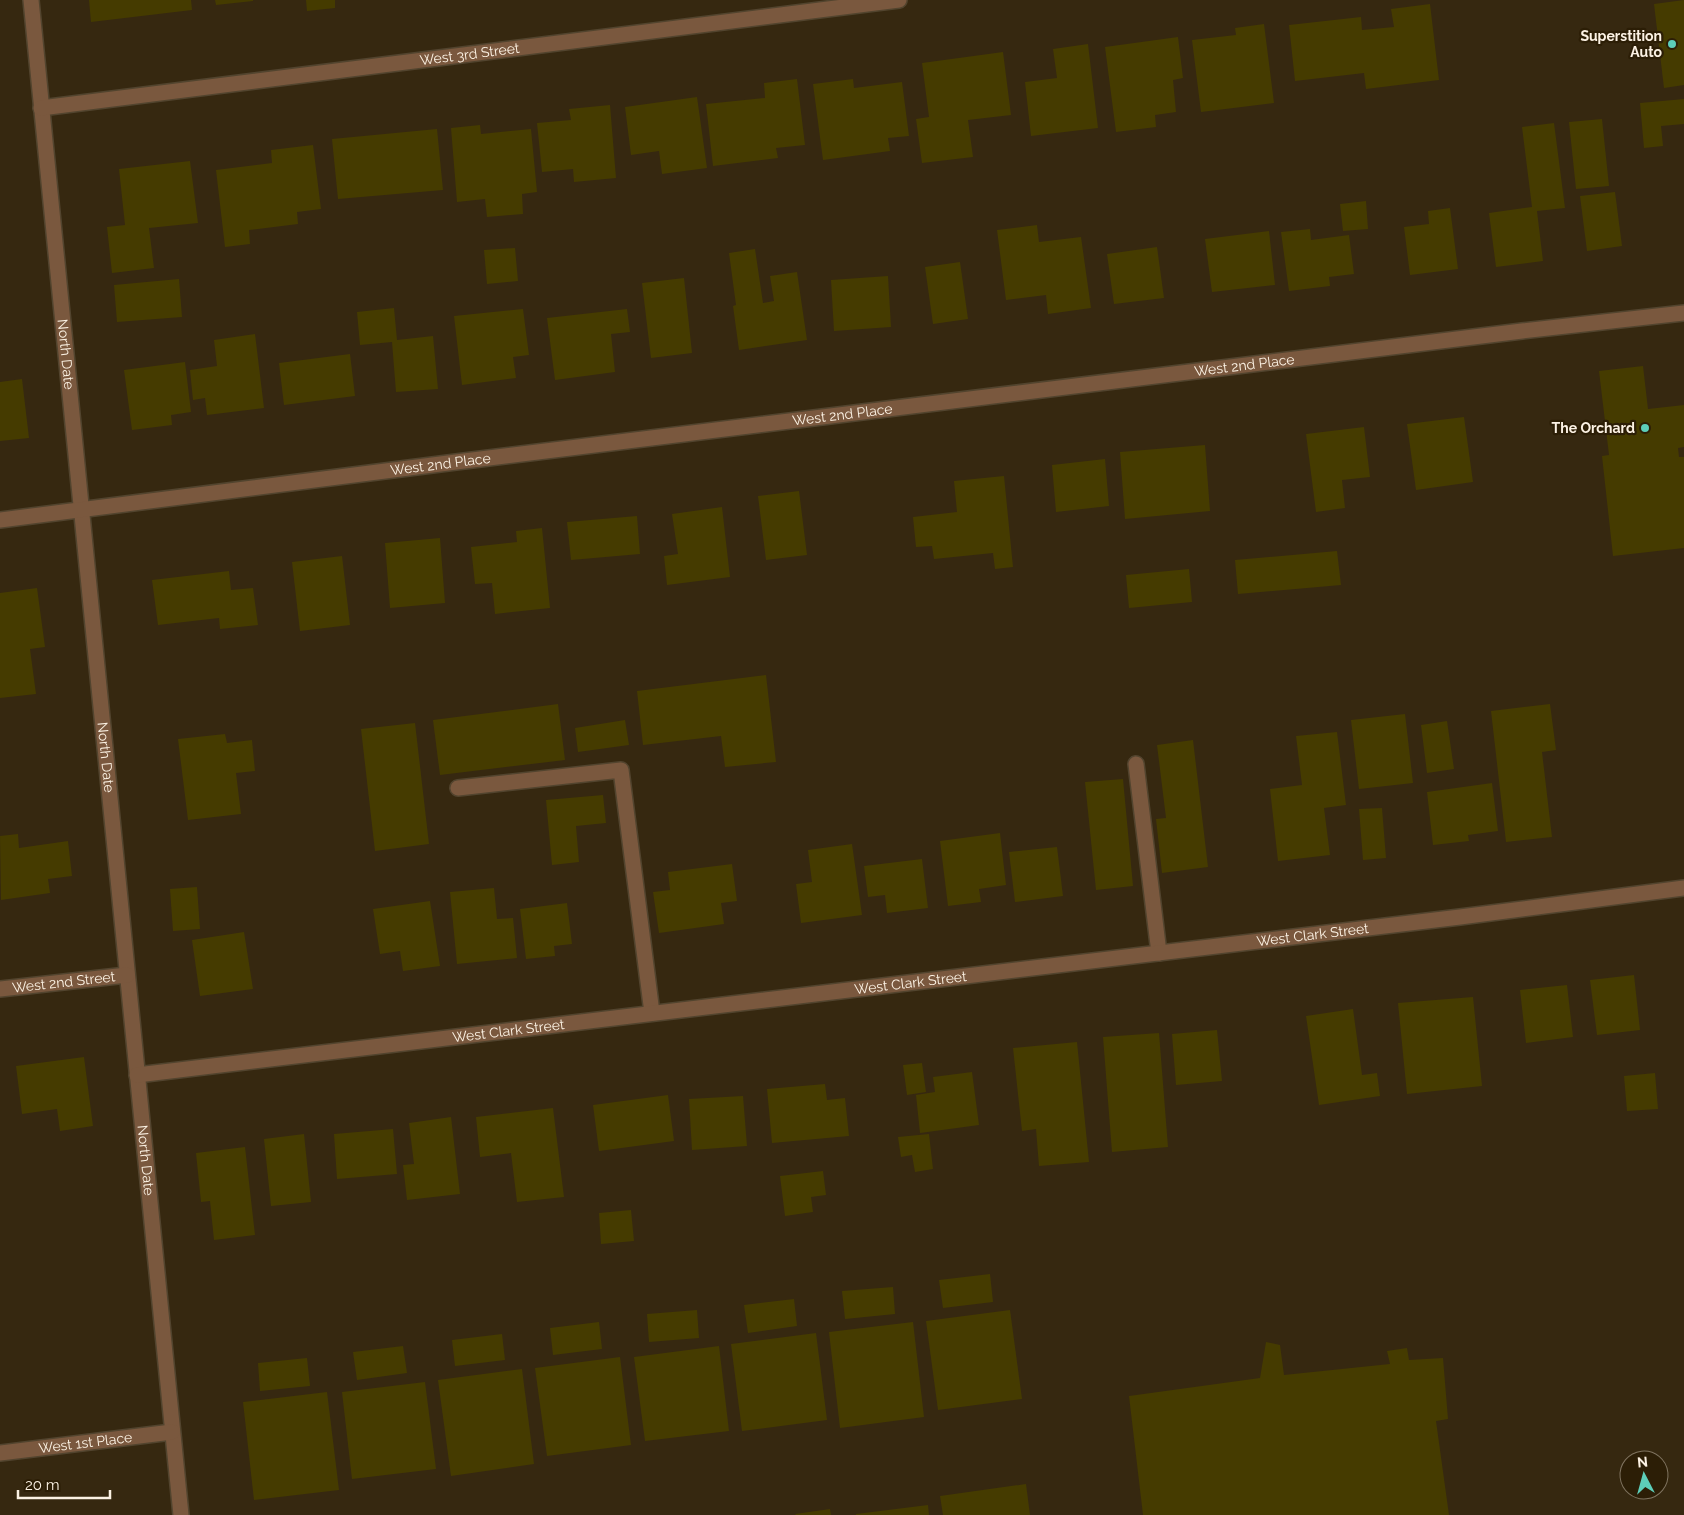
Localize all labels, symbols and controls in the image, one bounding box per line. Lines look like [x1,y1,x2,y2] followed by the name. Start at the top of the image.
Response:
[1580,28,1663,60] place label: Superstition Auto
[1666,38,1678,50] marker: Superstition Auto
[419,40,521,68] street label: West 3rd Street
[55,318,78,390] street label: North Date
[1193,351,1295,379] street label: West 2nd Place
[791,400,893,429] street label: West 2nd Place
[1552,420,1635,436] place label: The Orchard
[1639,422,1651,434] marker: The Orchard
[389,450,491,478] street label: West 2nd Place
[95,721,117,793] street label: North Date
[1256,920,1370,949] street label: West Clark Street
[11,968,116,996] street label: West 2nd Street
[854,968,968,997] street label: West Clark Street
[451,1016,566,1045] street label: West Clark Street
[134,1124,157,1196] street label: North Date
[38,1429,133,1456] street label: West 1st Place
[1619,1450,1669,1500] north arrow
[1636,1454,1649,1471] text: N
[18,1468,110,1500] scale bar
[25,1476,60,1494] text: 20 m

